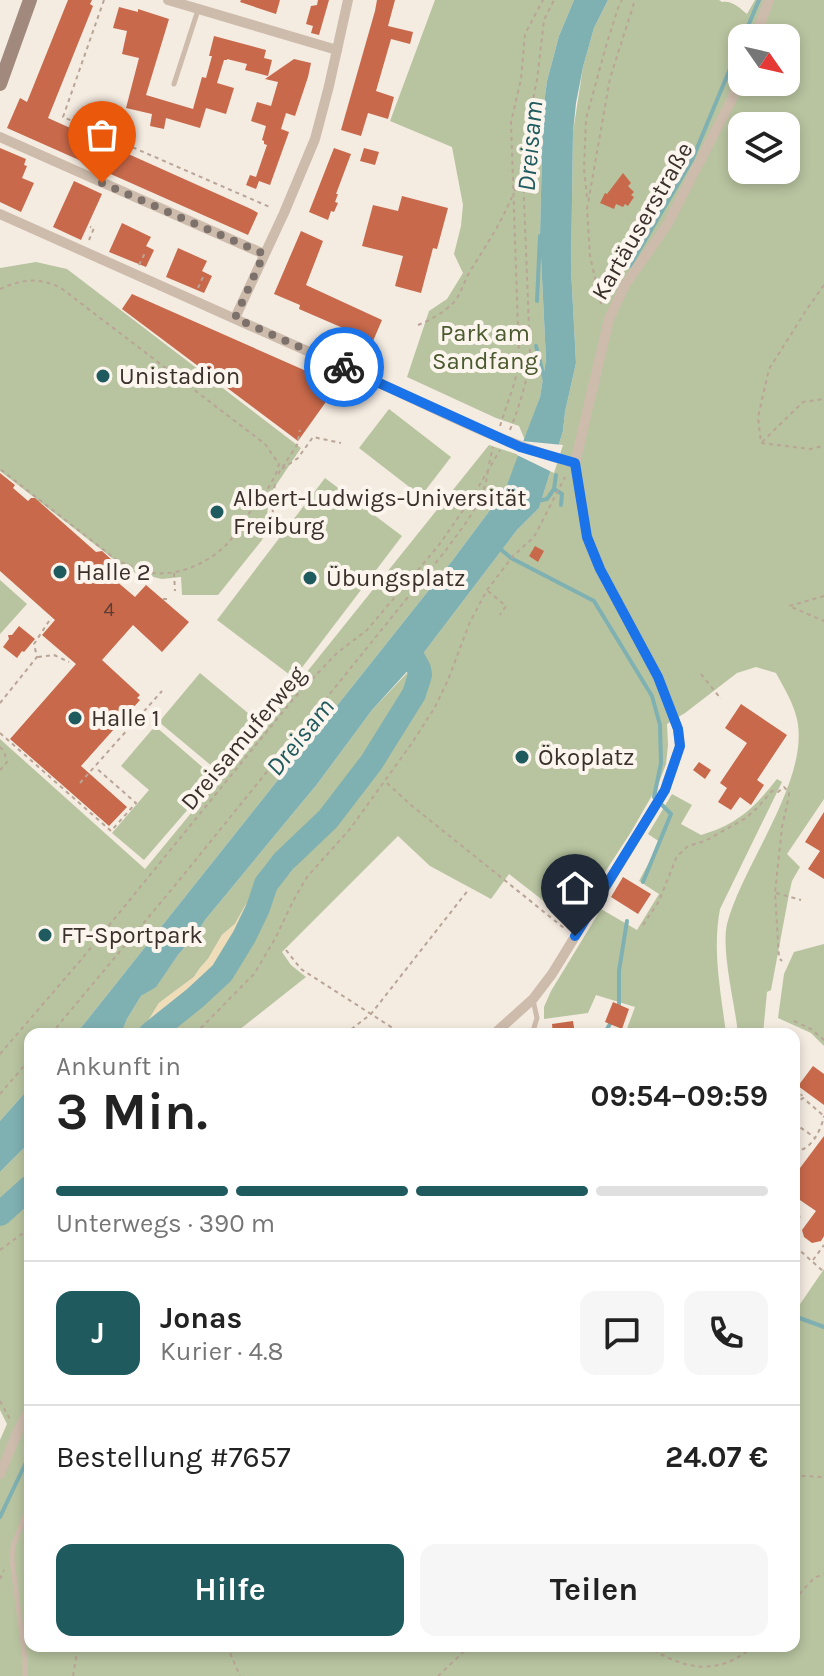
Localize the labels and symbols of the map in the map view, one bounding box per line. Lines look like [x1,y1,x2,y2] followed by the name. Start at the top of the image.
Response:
[728,24,800,96] north arrow
[511,99,549,193] water label: Dreisam
[68,101,136,183] pin
[586,137,698,305] street label: Kartäuserstraße
[432,319,538,375] park label: Park am Sandfang
[304,327,384,407] courier
[119,362,240,390] place label: Unistadion
[94,367,112,385] marker: Unistadion
[233,484,527,540] place label: Albert-Ludwigs-Universität Freiburg
[208,503,226,521] marker: Albert-Ludwigs-Universität Freiburg
[76,558,151,586] place label: Halle 2
[51,563,69,581] marker: Halle 2
[326,564,465,592] place label: Übungsplatz
[301,569,319,587] marker: Übungsplatz
[103,598,115,621] house number: 4
[175,660,312,816] street label: Dreisamuferweg
[259,692,341,782] water label: Dreisam
[91,704,160,732] place label: Halle 1
[66,709,84,727] marker: Halle 1
[538,743,635,771] place label: Ökoplatz
[513,748,531,766] marker: Ökoplatz
[541,854,609,936] pin
[61,921,203,949] place label: FT-Sportpark
[36,926,54,944] marker: FT-Sportpark

